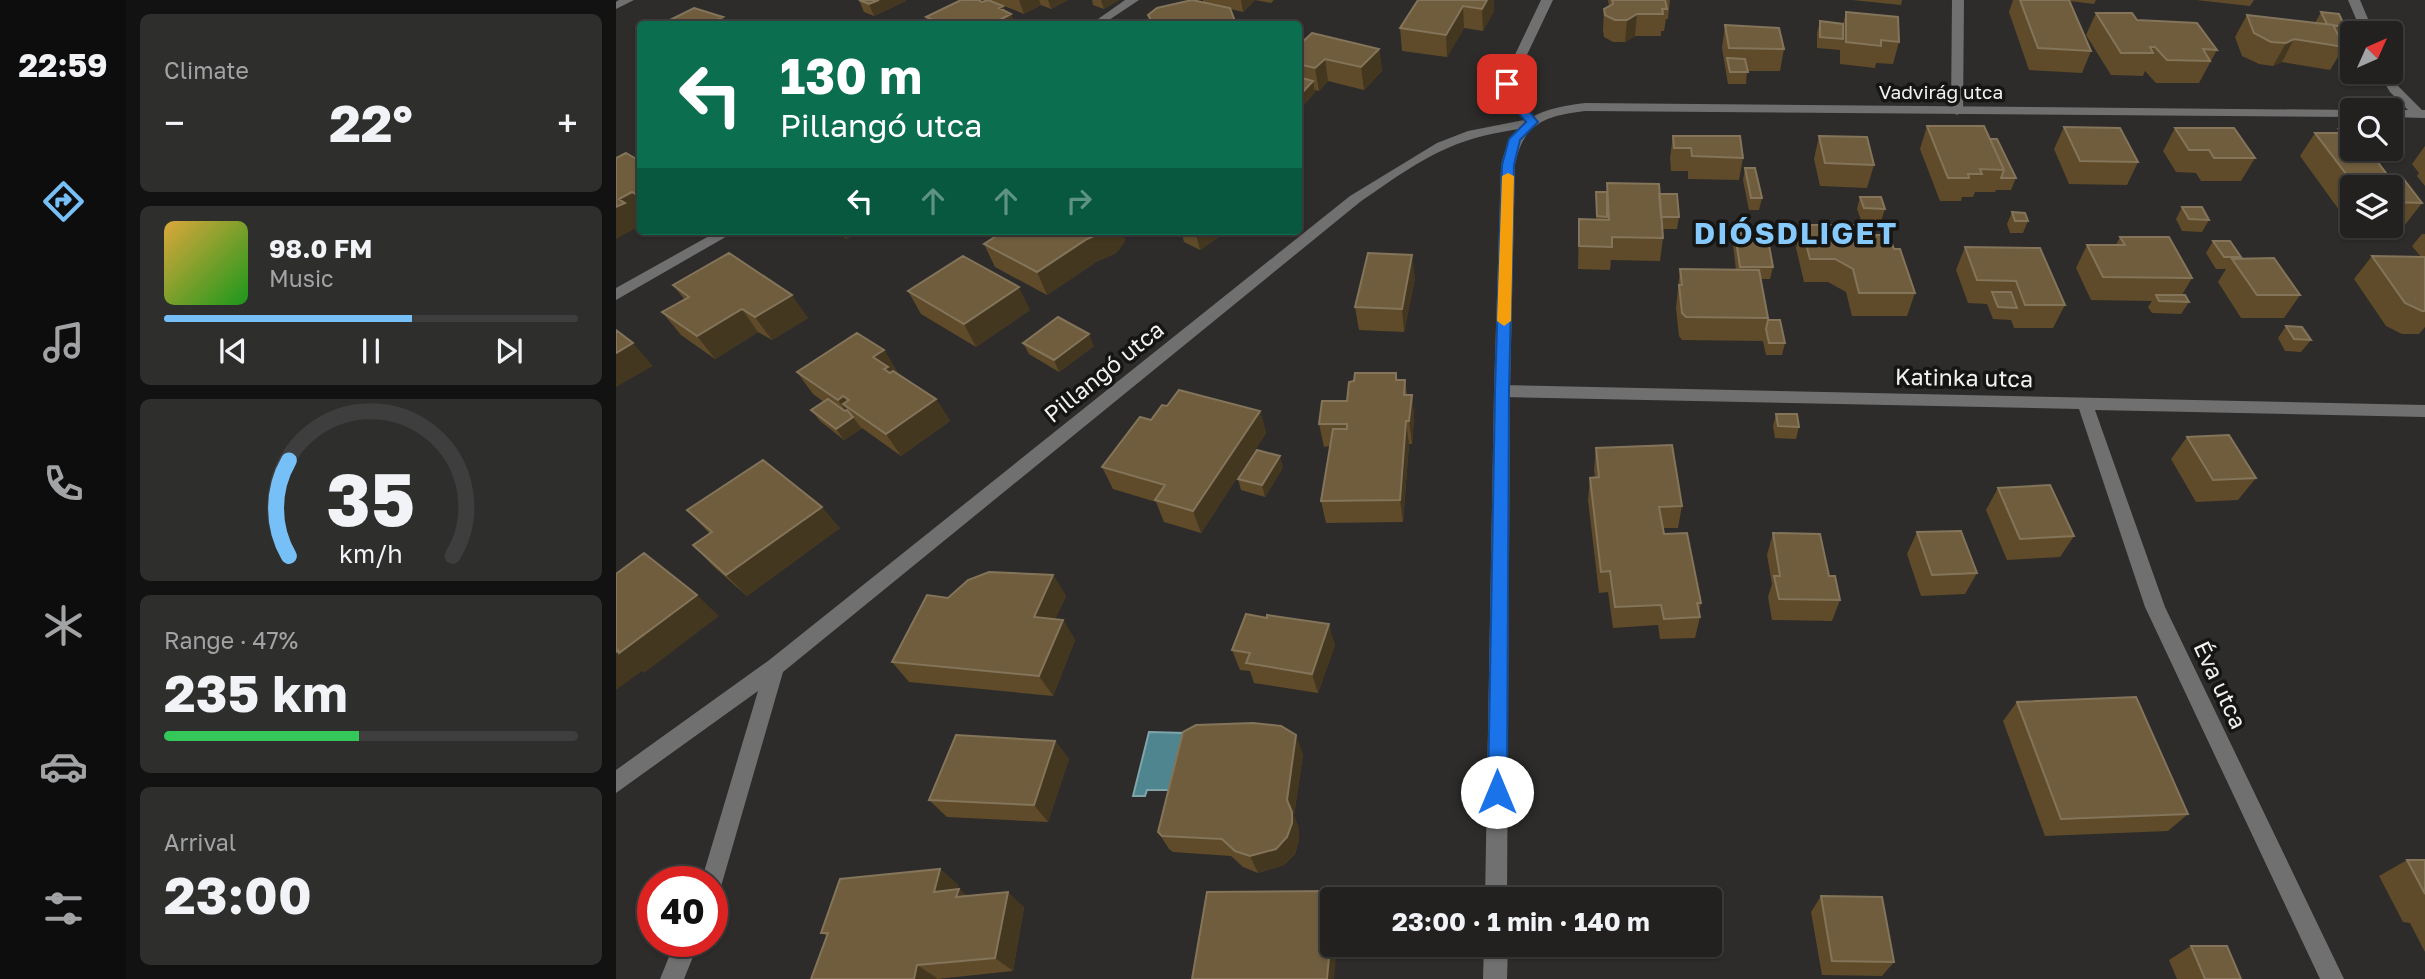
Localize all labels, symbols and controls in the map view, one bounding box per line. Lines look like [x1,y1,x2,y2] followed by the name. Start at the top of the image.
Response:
[2340,21,2403,84] north arrow
[2340,21,2403,238] map controls
[18,46,108,84] text: 22:59
[780,46,922,105] text: 130 m
[665,49,756,140] icon: left
[1477,54,1537,114] pin
[164,56,249,84] text: Climate
[1488,65,1526,103] icon: arrive
[1879,80,2003,103] street label: Vadvirág utca
[329,91,413,153] text: 22°
[2340,98,2403,161] button: search
[164,100,185,145] text: −
[557,100,578,145] text: +
[780,106,982,144] text: Pillangó utca
[2340,175,2403,238] button: layers
[39,177,88,226] icon: directions
[841,182,879,220] icon: left
[914,182,952,220] icon: ahead
[987,182,1025,220] icon: ahead
[1060,182,1098,220] icon: right
[1694,215,1898,251] district label: DIÓSDLIGET
[269,233,372,264] text: 98.0 FM
[269,264,334,292] text: Music
[1038,315,1169,428] street label: Pillangó utca
[39,318,88,367] icon: music
[214,332,252,370] icon: previous
[352,332,390,370] icon: pause
[490,332,528,370] icon: next
[1895,362,2033,392] street label: Katinka utca
[327,455,415,542] text: 35
[39,459,88,508] icon: phone
[339,537,403,568] text: km/h
[39,601,88,650] icon: climate
[164,626,298,654] text: Range · 47%
[2188,636,2253,733] street label: Éva utca
[164,661,348,723] text: 235 km
[39,742,88,791] icon: car
[1460,755,1534,829] position arrow
[164,828,236,856] text: Arrival
[164,863,312,925] text: 23:00
[637,866,728,957] speed limit sign: 40
[39,884,88,933] icon: filters
[1392,906,1650,937] text: 23:00 · 1 min · 140 m

